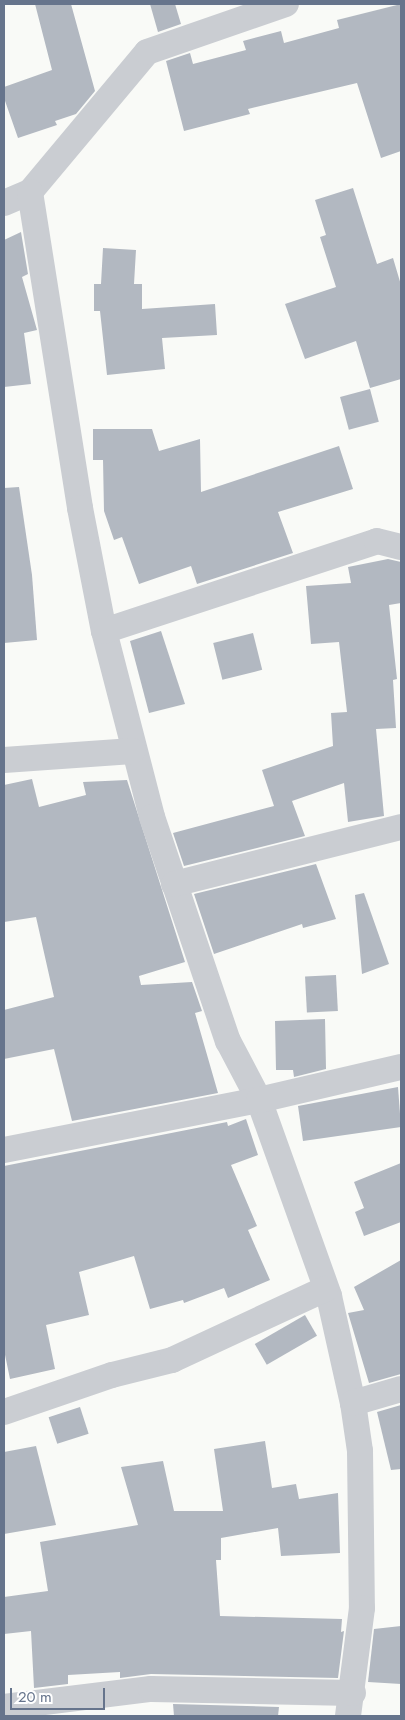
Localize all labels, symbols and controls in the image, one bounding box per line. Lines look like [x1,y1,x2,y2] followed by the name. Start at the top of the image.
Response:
[12,1678,108,1710] scale bar
[18,1686,52,1708] text: 20 m

